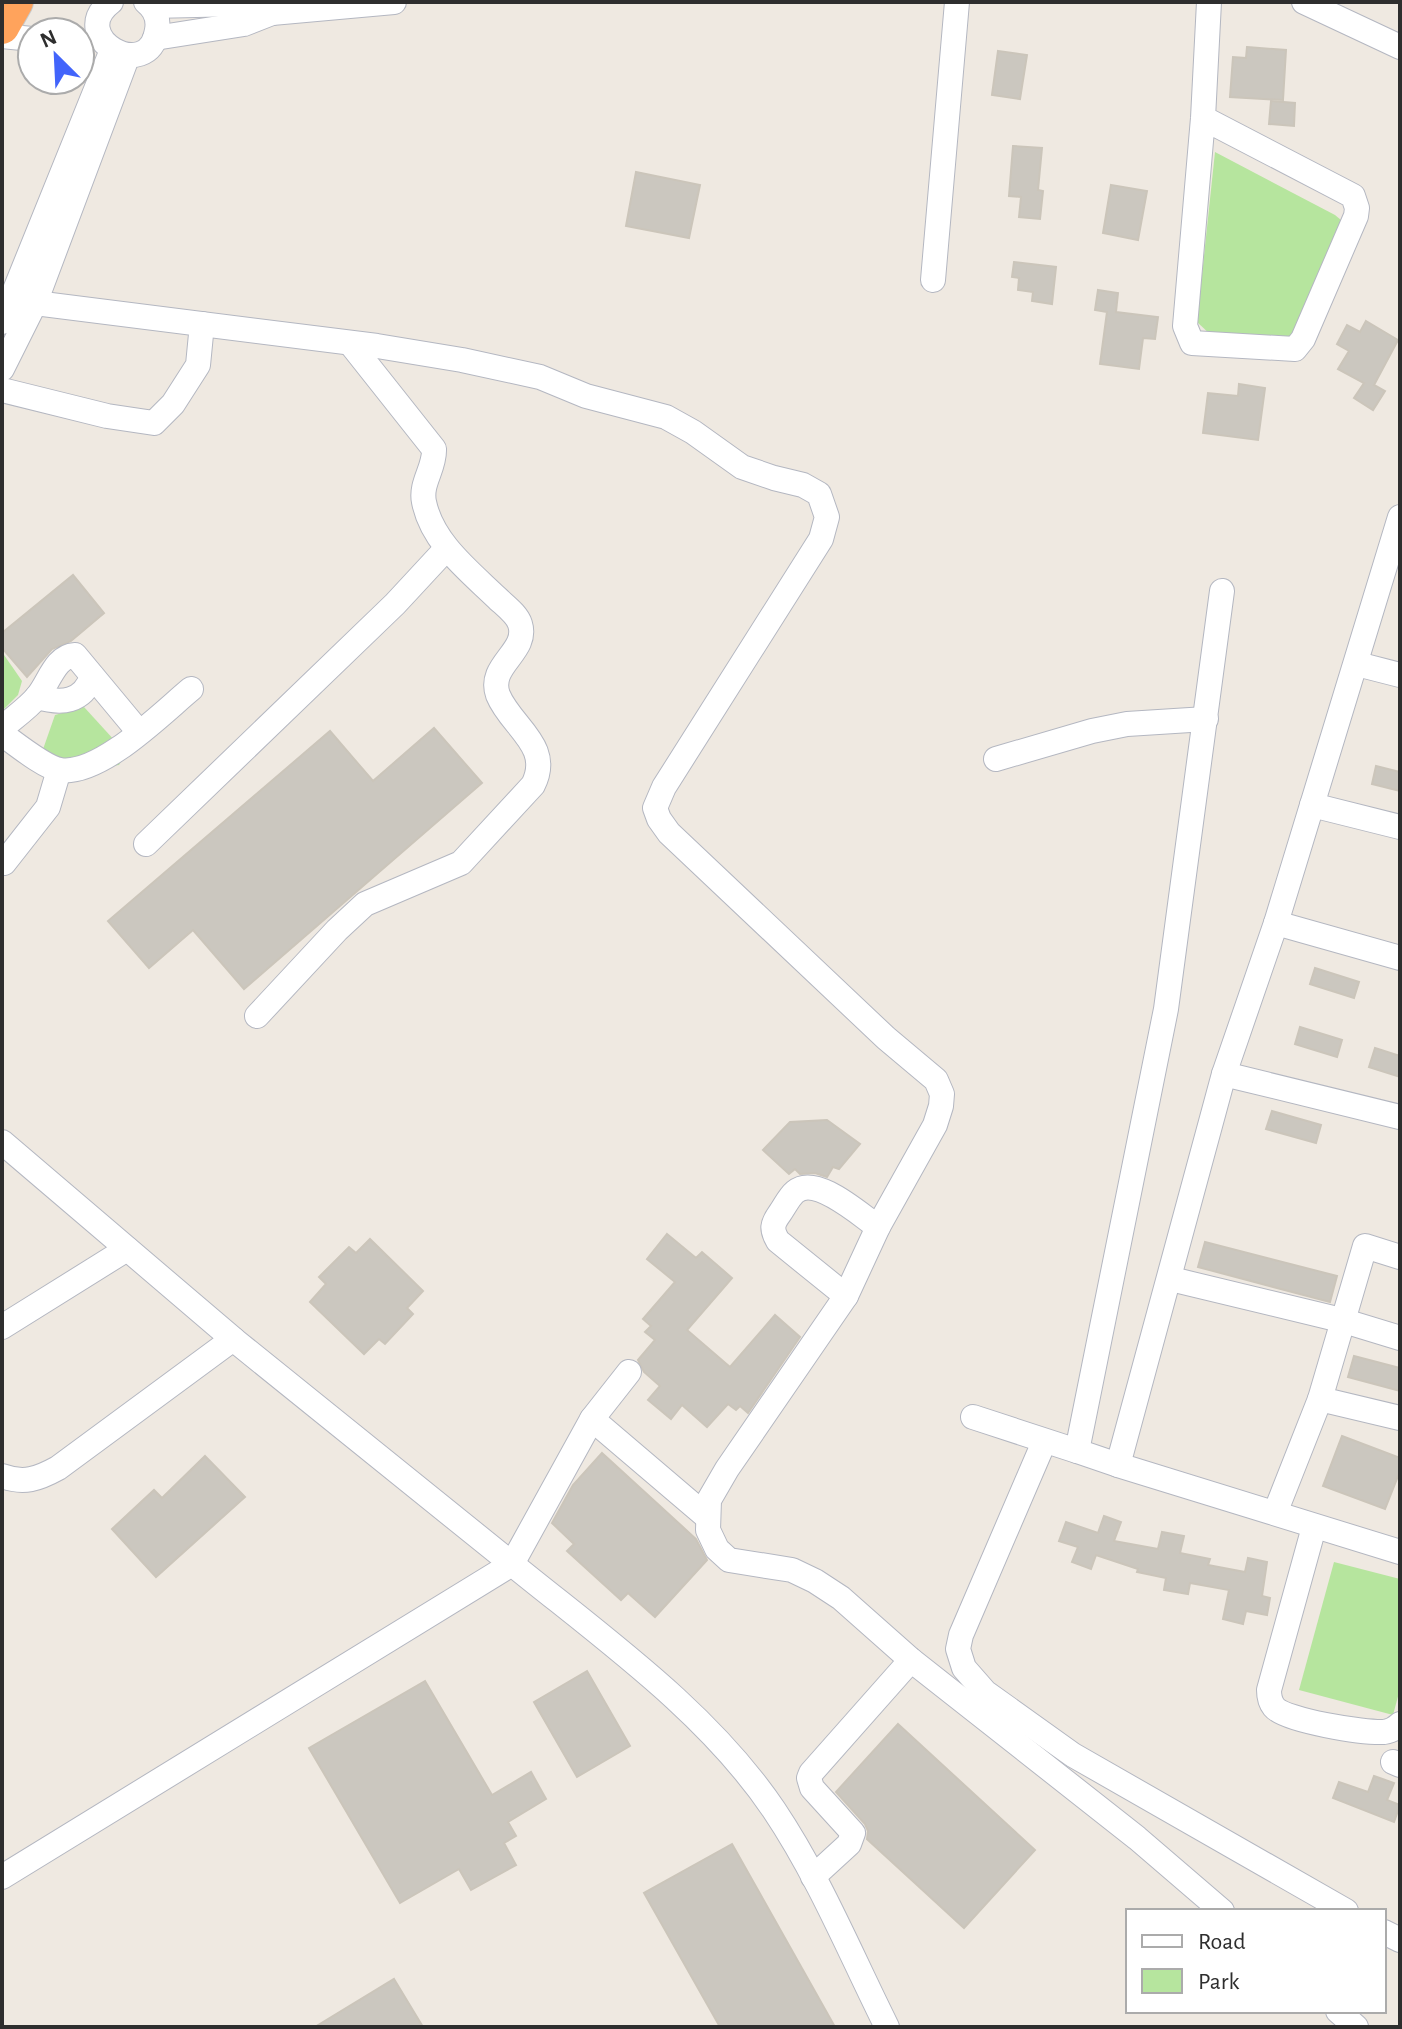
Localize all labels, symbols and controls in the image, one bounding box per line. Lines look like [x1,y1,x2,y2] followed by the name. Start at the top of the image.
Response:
[16,16,96,96] north arrow
[37,25,60,52] text: N
[1126,1909,1386,2013] legend
[1198,1930,1246,1954] text: Road
[1198,1970,1239,1994] text: Park

